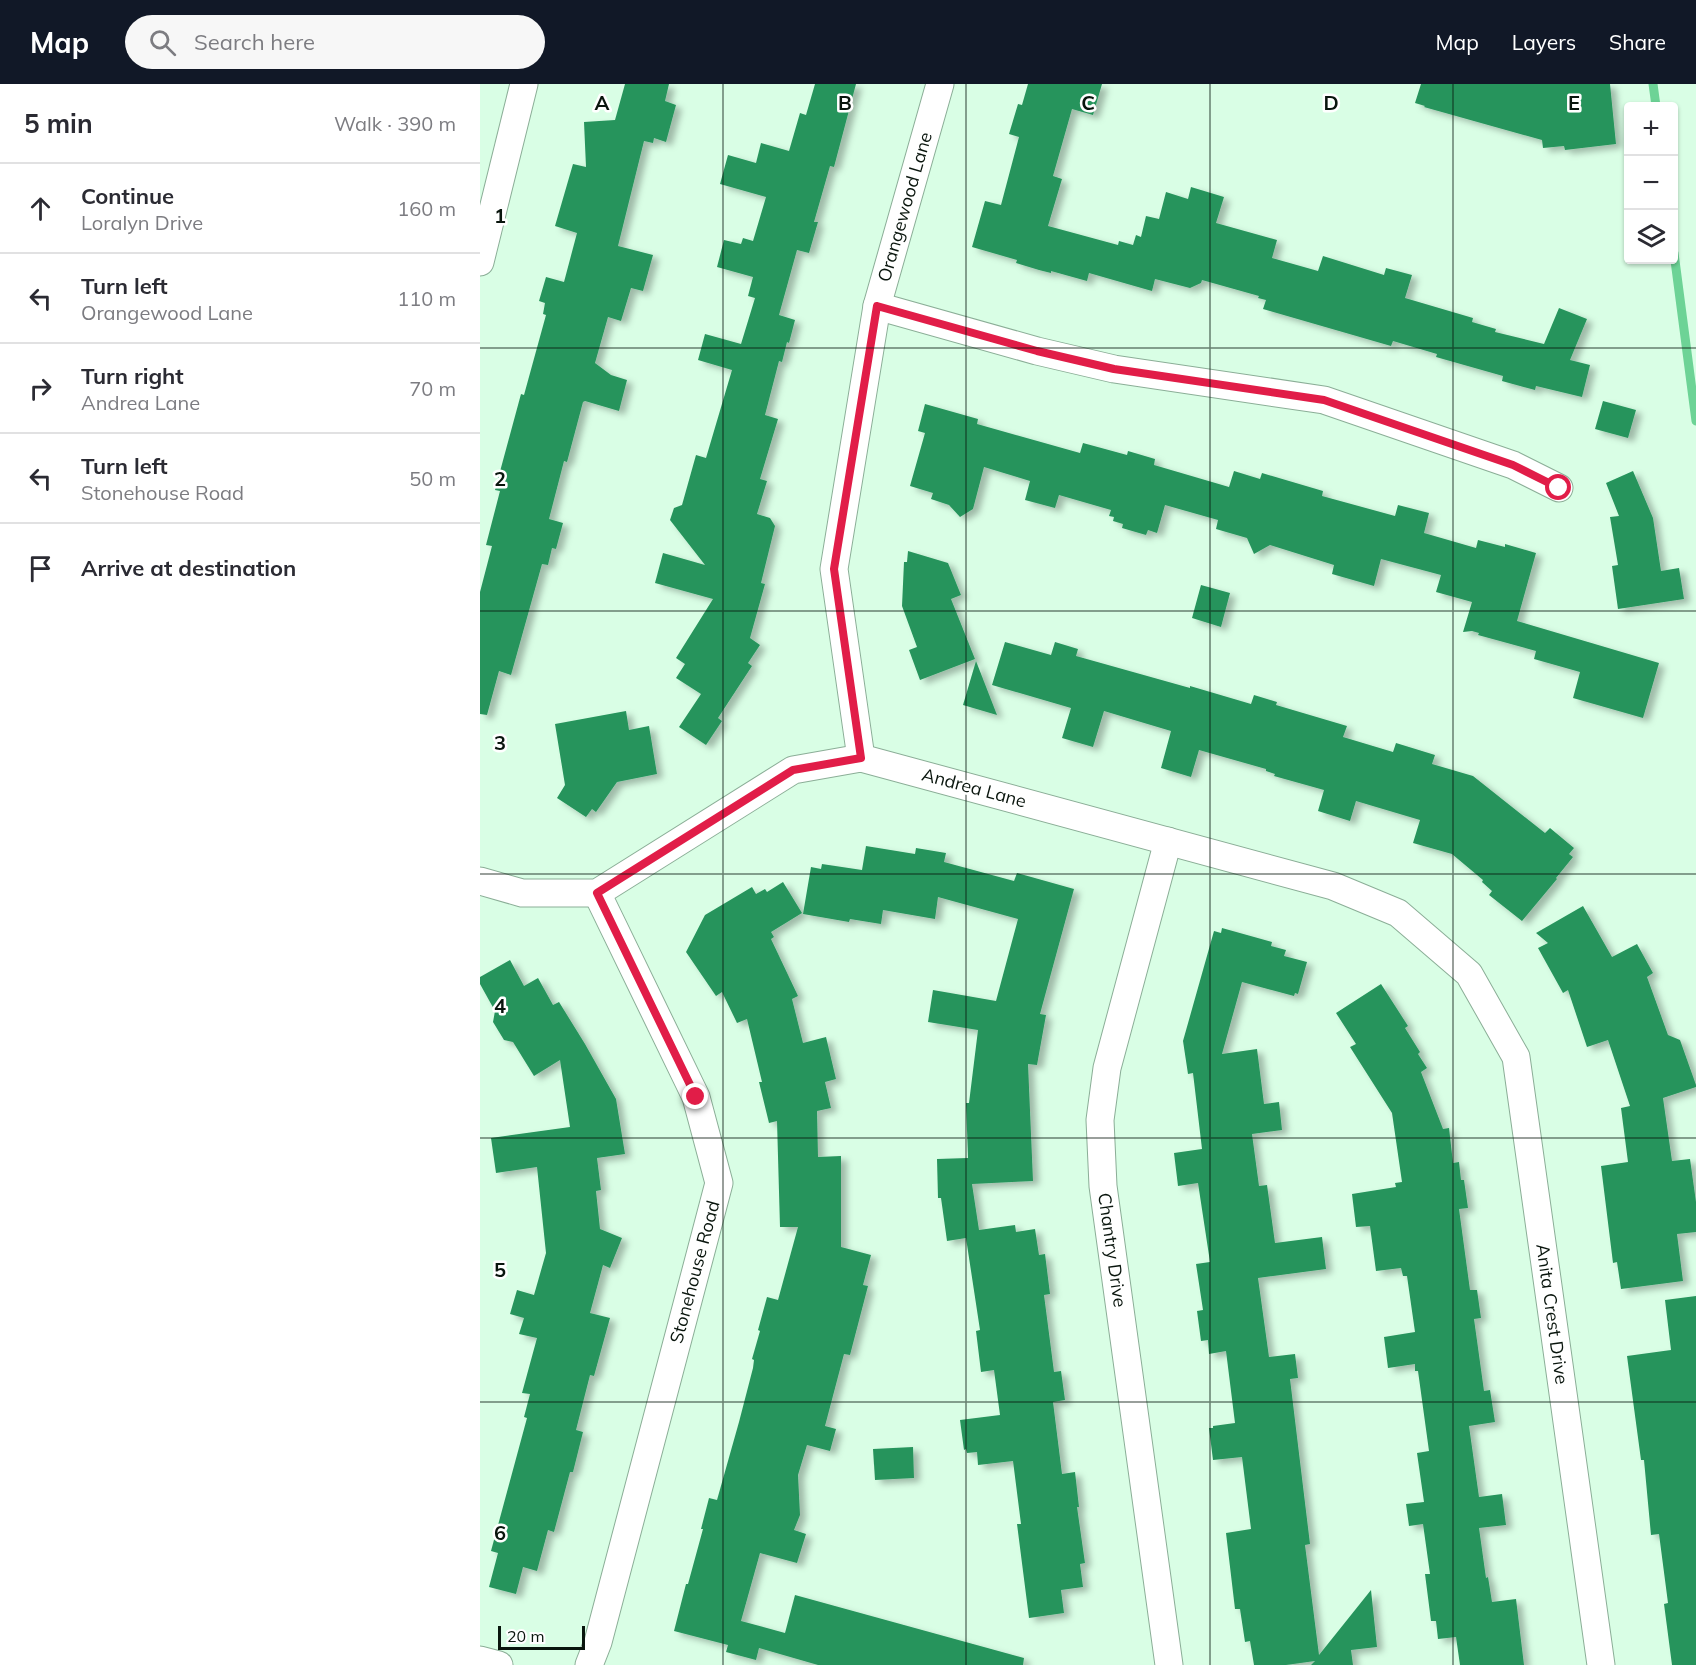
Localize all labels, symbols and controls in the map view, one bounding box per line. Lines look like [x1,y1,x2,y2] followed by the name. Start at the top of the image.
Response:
[125,15,545,69] search box
[30,25,89,60] text: Map
[146,26,179,59] icon: search
[194,28,315,56] text: Search here
[1436,29,1479,55] text: Map
[1512,29,1576,55] text: Layers
[1609,29,1666,55] text: Share
[595,90,610,115] text: A
[838,90,852,115] text: B
[1081,90,1095,115] text: C
[1323,90,1339,115] text: D
[1568,90,1580,115] text: E
[1624,102,1678,264] map controls
[1624,102,1678,156] button: +
[24,107,93,140] text: 5 min
[334,111,456,136] text: Walk · 390 m
[872,129,937,284] street label: Orangewood Lane
[1624,156,1678,210] button: −
[81,182,174,210] text: Continue
[24,192,57,225] icon: ahead
[397,196,456,221] text: 160 m
[494,203,506,228] text: 1
[81,210,203,235] text: Loralyn Drive
[1624,210,1678,264] button: layers
[81,272,168,300] text: Turn left
[24,282,57,315] icon: left
[397,286,456,311] text: 110 m
[81,300,253,325] text: Orangewood Lane
[81,362,184,390] text: Turn right
[24,372,57,405] icon: right
[409,376,456,401] text: 70 m
[81,390,200,415] text: Andrea Lane
[81,452,168,480] text: Turn left
[24,462,57,495] icon: left
[409,466,456,491] text: 50 m
[494,466,506,491] text: 2
[1545,474,1571,500] route start
[81,480,244,505] text: Stonehouse Road
[24,552,57,585] icon: arrive
[81,554,296,582] text: Arrive at destination
[494,730,506,755] text: 3
[919,763,1029,813] street label: Andrea Lane
[494,993,506,1018] text: 4
[682,1083,708,1109] route end
[1093,1191,1132,1309] street label: Chantry Drive
[664,1198,725,1346] street label: Stonehouse Road
[1531,1242,1574,1386] street label: Anita Crest Drive
[494,1257,506,1282] text: 5
[494,1520,506,1545] text: 6
[498,1623,585,1650] scale bar
[507,1626,544,1646] text: 20 m

